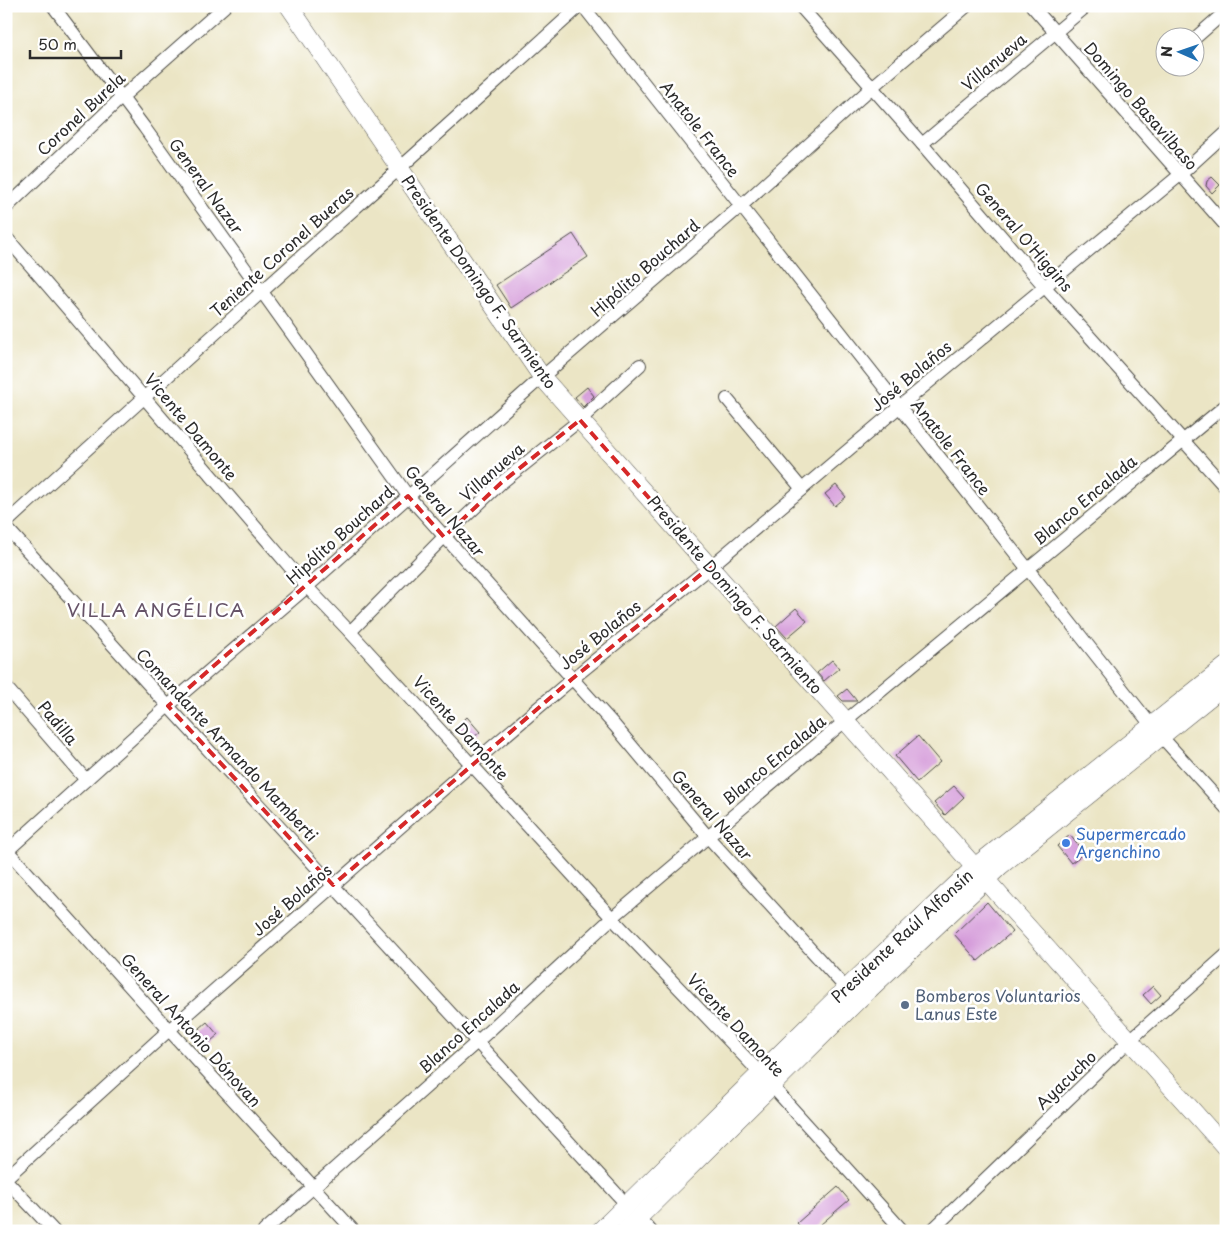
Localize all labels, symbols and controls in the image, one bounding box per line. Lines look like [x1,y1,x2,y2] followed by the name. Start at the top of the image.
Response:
[955,27,1031,96] street label: Villanueva
[30,28,121,60] scale bar
[1154,28,1204,78] north arrow
[38,32,77,55] text: 50 m
[1079,36,1204,175] street label: Domingo Basavilbaso
[1156,46,1177,57] text: N
[31,66,130,161] street label: Coronel Burela
[655,75,746,182] street label: Anatole France
[164,133,250,239] street label: General Nazar
[397,170,563,393] street label: Presidente Domingo F. Sarmiento
[970,176,1079,296] street label: General O'Higgins
[204,180,358,322] street label: Teniente Coronel Bueras
[584,213,704,321] street label: Hipólito Bouchard
[865,334,956,416] street label: José Bolaños
[140,368,244,485] street label: Vicente Damonte
[906,393,997,500] street label: Anatole France
[454,436,529,506] street label: Villanueva
[1027,449,1141,550] street label: Blanco Encalada
[400,459,492,562] street label: General Nazar
[280,479,399,589] street label: Hipólito Bouchard
[643,490,829,699] street label: Presidente Domingo F. Sarmiento
[553,594,645,675] street label: José Bolaños
[67,595,245,623] district label: VILLA ANGÉLICA
[131,642,324,846] street label: Comandante Armando Mamberti
[408,670,515,785] street label: Vicente Damonte
[33,695,84,750] street label: Padilla
[716,709,830,810] street label: Blanco Encalada
[667,764,759,865] street label: General Nazar
[1076,821,1186,863] place label: Supermercado Argenchino
[1060,837,1072,849] marker: Supermercado Argenchino
[246,858,337,941] street label: José Bolaños
[825,863,978,1008] street label: Presidente Raúl Alfonsín
[116,947,268,1112] street label: General Antonio Dónovan
[683,967,791,1081] street label: Vicente Damonte
[413,974,524,1078] street label: Blanco Encalada
[915,983,1081,1025] place label: Bomberos Voluntarios Lanus Este
[899,999,911,1011] marker: Bomberos Voluntarios Lanus Este
[1030,1044,1101,1114] street label: Ayacucho

